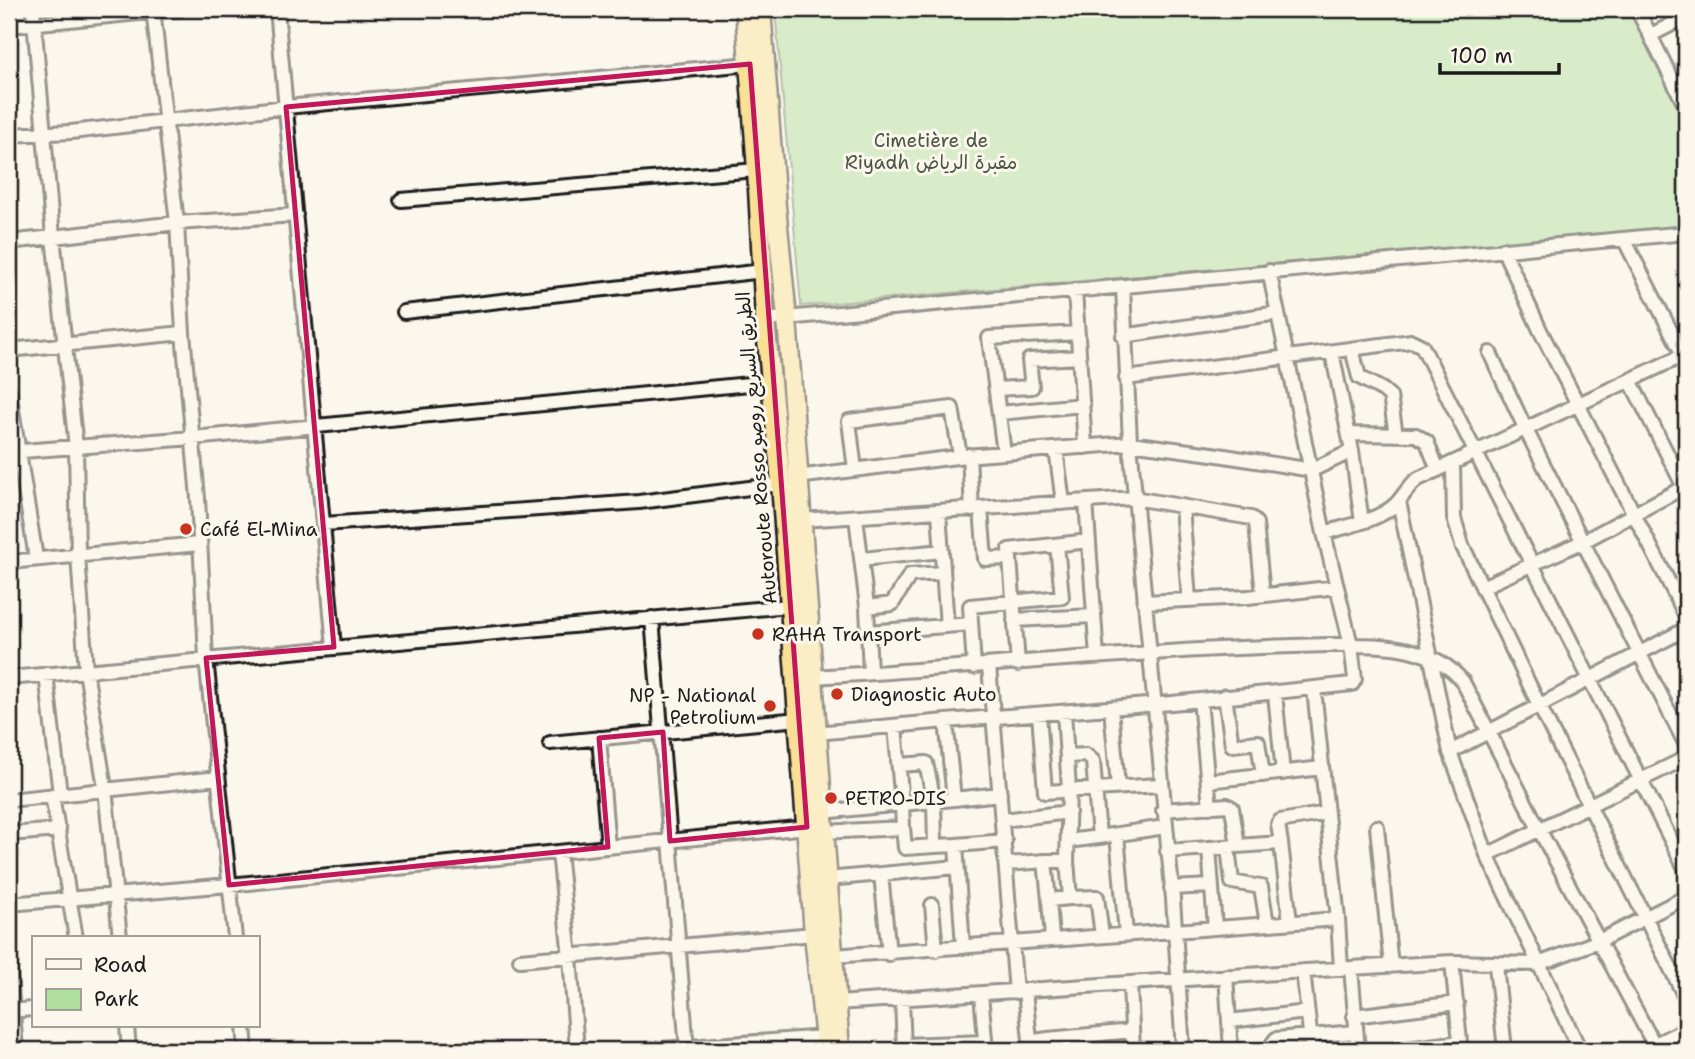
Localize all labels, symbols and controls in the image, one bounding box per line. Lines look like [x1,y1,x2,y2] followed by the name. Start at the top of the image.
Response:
[1440,32,1558,76] scale bar
[1450,42,1513,70] text: 100 m
[845,128,1017,175] park label: Cimetière de Riyadh مقبرة الرياض
[730,290,784,605] street label: Autoroute Rosso الطريق السريع روصو
[200,517,318,542] place label: Café El-Mina
[178,521,194,537] marker: Café El-Mina
[772,622,921,647] place label: RAHA Transport
[750,626,766,642] marker: RAHA Transport
[851,682,997,707] place label: Diagnostic Auto
[629,683,756,730] place label: NP - National Petrolium
[829,686,845,702] marker: Diagnostic Auto
[762,698,778,714] marker: NP - National Petrolium
[845,786,946,811] place label: PETRO-DIS
[823,790,839,806] marker: PETRO-DIS
[32,936,259,1028] legend
[94,951,147,979] text: Road
[94,985,139,1013] text: Park

